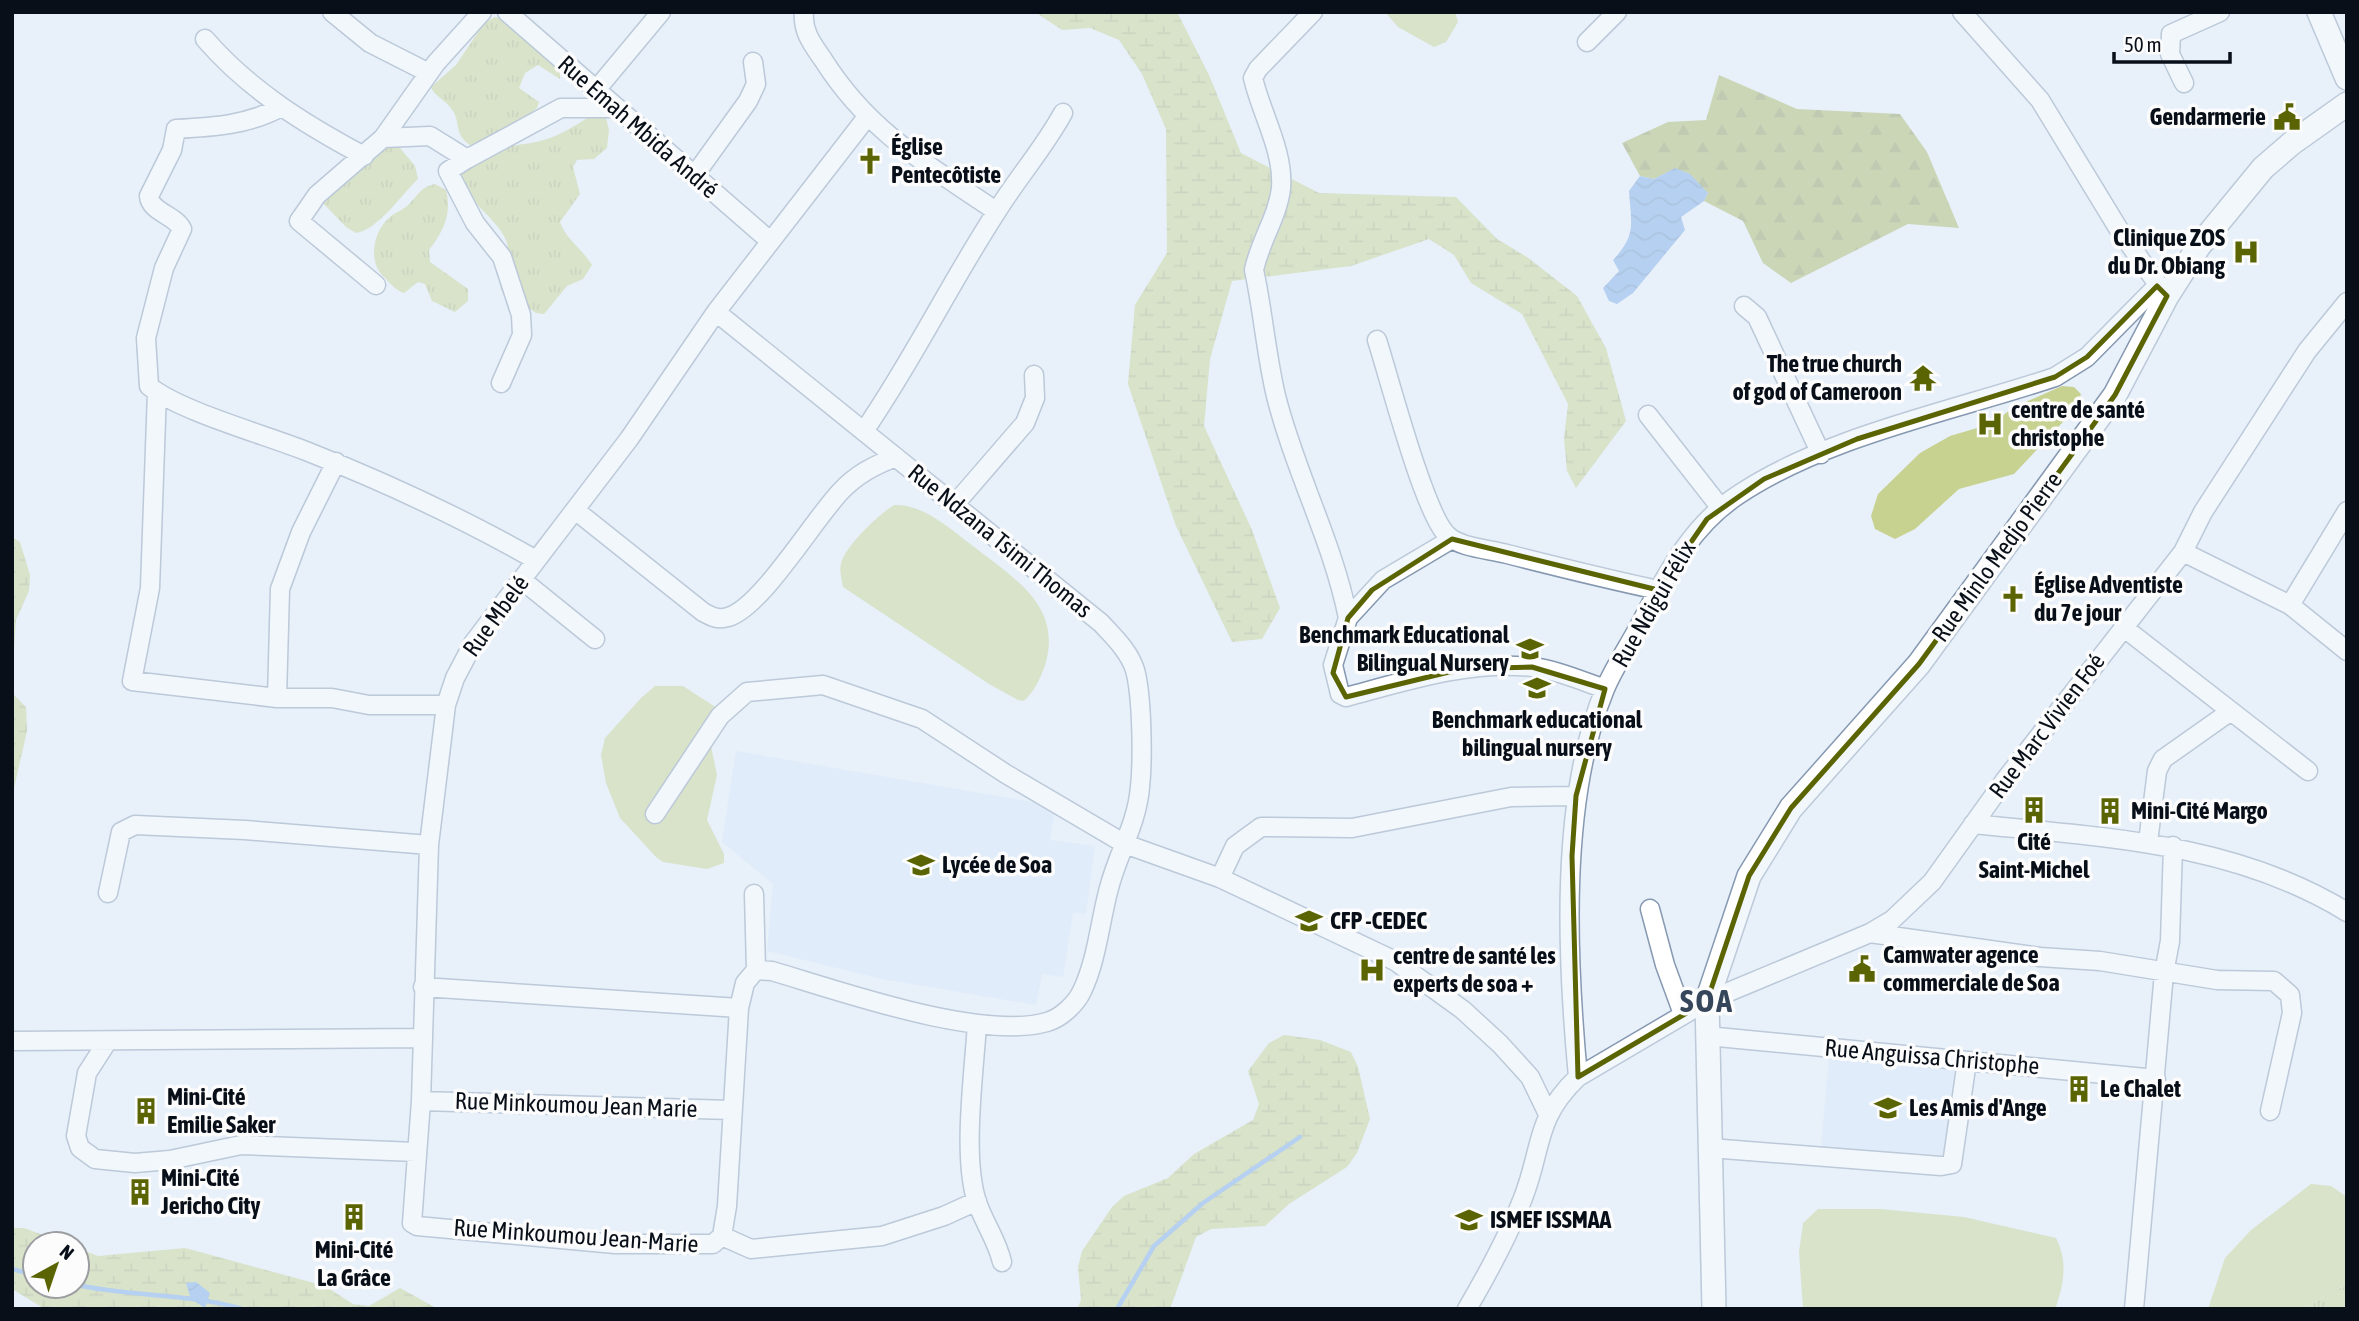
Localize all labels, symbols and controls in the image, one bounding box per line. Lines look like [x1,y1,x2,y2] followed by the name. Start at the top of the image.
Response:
[2114,21,2230,65] scale bar
[2124,32,2162,56] text: 50 m
[553,50,724,203] street label: Rue Emah Mbida André
[2272,102,2302,132] public building icon: Gendarmerie
[2149,103,2266,130] place label: Gendarmerie
[891,133,1001,188] place label: Église Pentecôtiste
[855,146,885,176] church icon: Église Pentecôtiste
[2108,224,2226,279] place label: Clinique ZOS du Dr. Obiang
[2231,237,2261,267] hospital icon: Clinique ZOS du Dr. Obiang
[1732,350,1902,405] place label: The true church of god of Cameroon
[1908,363,1938,393] temple icon: The true church of god of Cameroon
[2011,396,2145,451] place label: centre de santé christophe
[1975,409,2005,439] hospital icon: centre de santé christophe
[903,458,1098,623] street label: Rue Ndzana Tsimi Thomas
[1926,467,2067,647] street label: Rue Minlo Medjo Pierre
[1607,536,1701,672] street label: Rue Ndigui Félix
[457,570,534,661] street label: Rue Mbelé
[2034,571,2183,626] place label: Église Adventiste du 7e jour
[1998,584,2028,614] church icon: Église Adventiste du 7e jour
[1299,621,1510,676] place label: Benchmark Educational Bilingual Nursery
[1515,634,1545,664] school or university icon: Benchmark Educational Bilingual Nursery
[1983,648,2110,803] street label: Rue Marc Vivien Foé
[1522,673,1552,703] school or university icon: Benchmark educational bilingual nursery
[1432,706,1643,761] place label: Benchmark educational bilingual nursery
[2019,795,2049,825] building icon: Cité Saint-Michel
[2095,796,2125,826] building icon: Mini-Cité Margo
[2131,797,2268,824] place label: Mini-Cité Margo
[1979,828,2090,883] place label: Cité Saint-Michel
[906,850,936,880] school or university icon: Lycée de Soa
[942,851,1052,878] place label: Lycée de Soa
[1294,906,1324,936] school or university icon: CFP -CEDEC
[1330,907,1427,934] place label: CFP -CEDEC
[1883,941,2060,996] place label: Camwater agence commerciale de Soa
[1393,942,1556,997] place label: centre de santé les experts de soa +
[1847,954,1877,984] public building icon: Camwater agence commerciale de Soa
[1357,955,1387,985] hospital icon: centre de santé les experts de soa +
[1680,982,1734,1019] district label: SOA
[1824,1034,2041,1079] street label: Rue Anguissa Christophe
[2064,1074,2094,1104] building icon: Le Chalet
[2100,1075,2181,1102] place label: Le Chalet
[167,1083,276,1138] place label: Mini-Cité Emilie Saker
[454,1087,698,1122] street label: Rue Minkoumou Jean Marie
[1873,1093,1903,1123] school or university icon: Les Amis d'Ange
[1909,1094,2047,1121] place label: Les Amis d'Ange
[131,1096,161,1126] building icon: Mini-Cité Emilie Saker
[160,1164,260,1219] place label: Mini-Cité Jericho City
[125,1177,155,1207] building icon: Mini-Cité Jericho City
[339,1202,369,1232] building icon: Mini-Cité La Grâce
[1454,1205,1484,1235] school or university icon: ISMEF ISSMAA
[1490,1206,1612,1233] place label: ISMEF ISSMAA
[453,1213,699,1258] street label: Rue Minkoumou Jean-Marie
[21,1230,91,1300] north arrow
[315,1236,393,1291] place label: Mini-Cité La Grâce
[56,1240,78,1264] text: N

